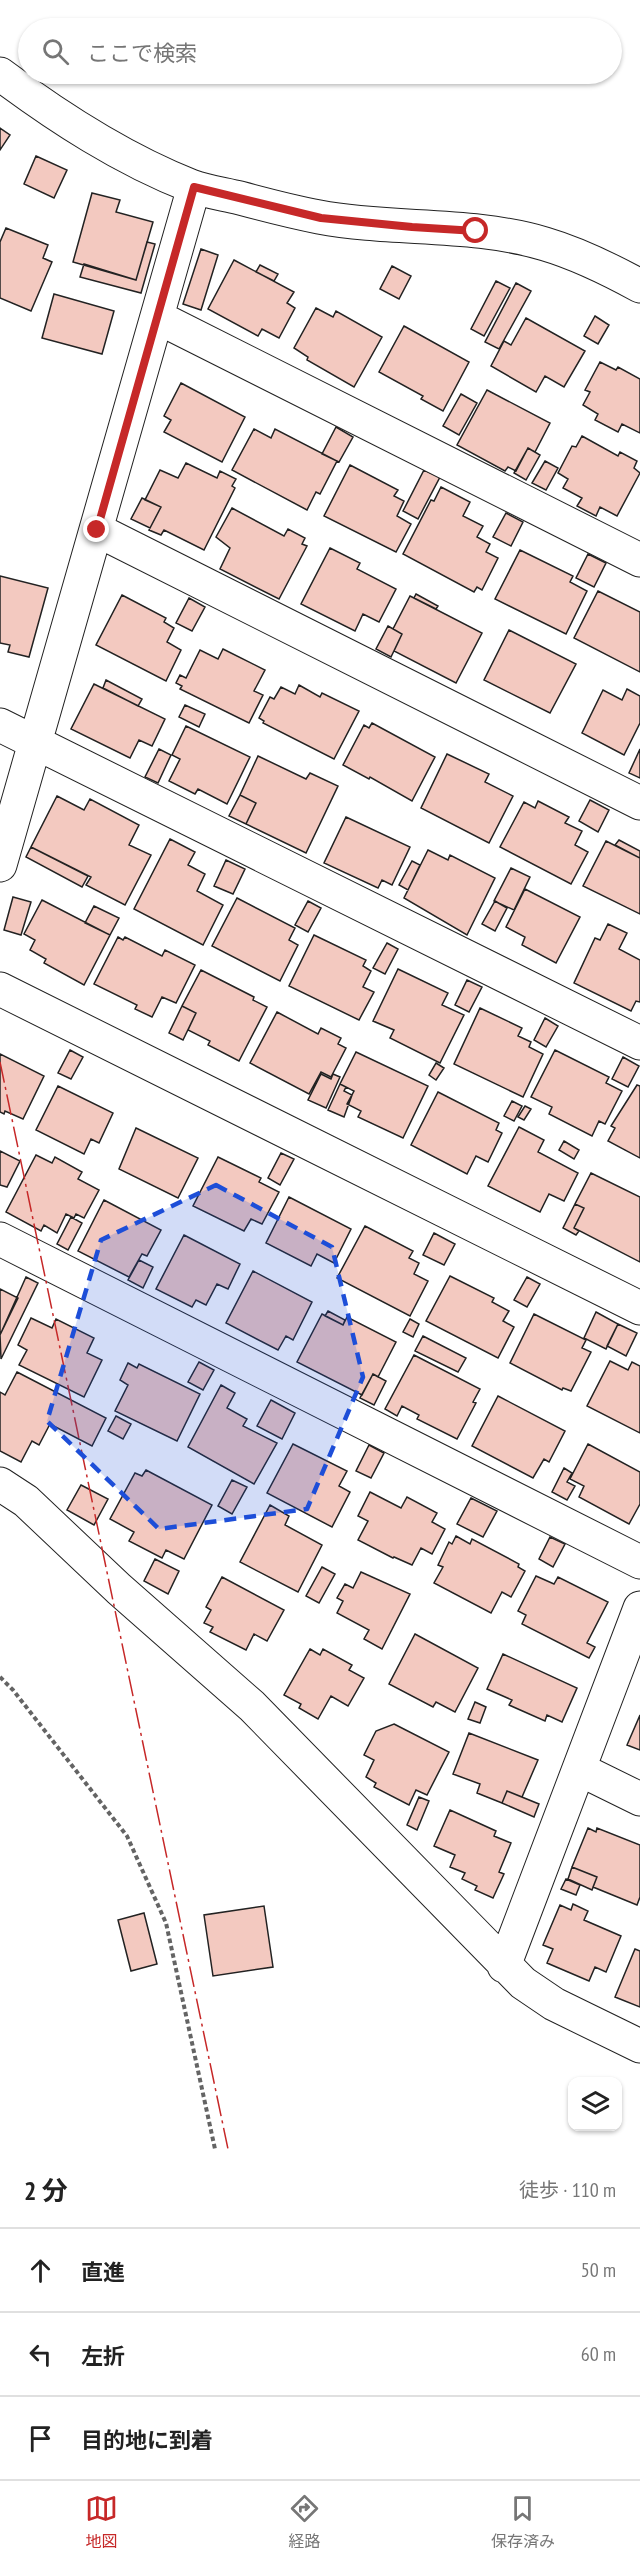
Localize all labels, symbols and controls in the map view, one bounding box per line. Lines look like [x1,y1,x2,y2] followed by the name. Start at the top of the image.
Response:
[18,18,622,84] search box
[39,35,72,68] icon: search
[87,39,197,67] text: ここで検索
[462,217,488,243] route start
[83,516,109,542] route end
[568,2077,622,2131] map controls
[568,2077,622,2131] button: layers
[24,2174,68,2207] text: 2 分
[519,2177,616,2203] text: 徒歩 · 110 m
[24,2254,57,2287] icon: ahead
[581,2257,616,2283] text: 50 m
[81,2258,125,2286] text: 直進
[24,2338,57,2371] icon: left
[581,2341,616,2367] text: 60 m
[81,2342,125,2370] text: 左折
[24,2422,57,2455] icon: arrive
[81,2426,213,2454] text: 目的地に到着
[85,2492,118,2552] tab: 地図
[288,2492,321,2552] tab: 経路
[491,2492,555,2552] tab: 保存済み

